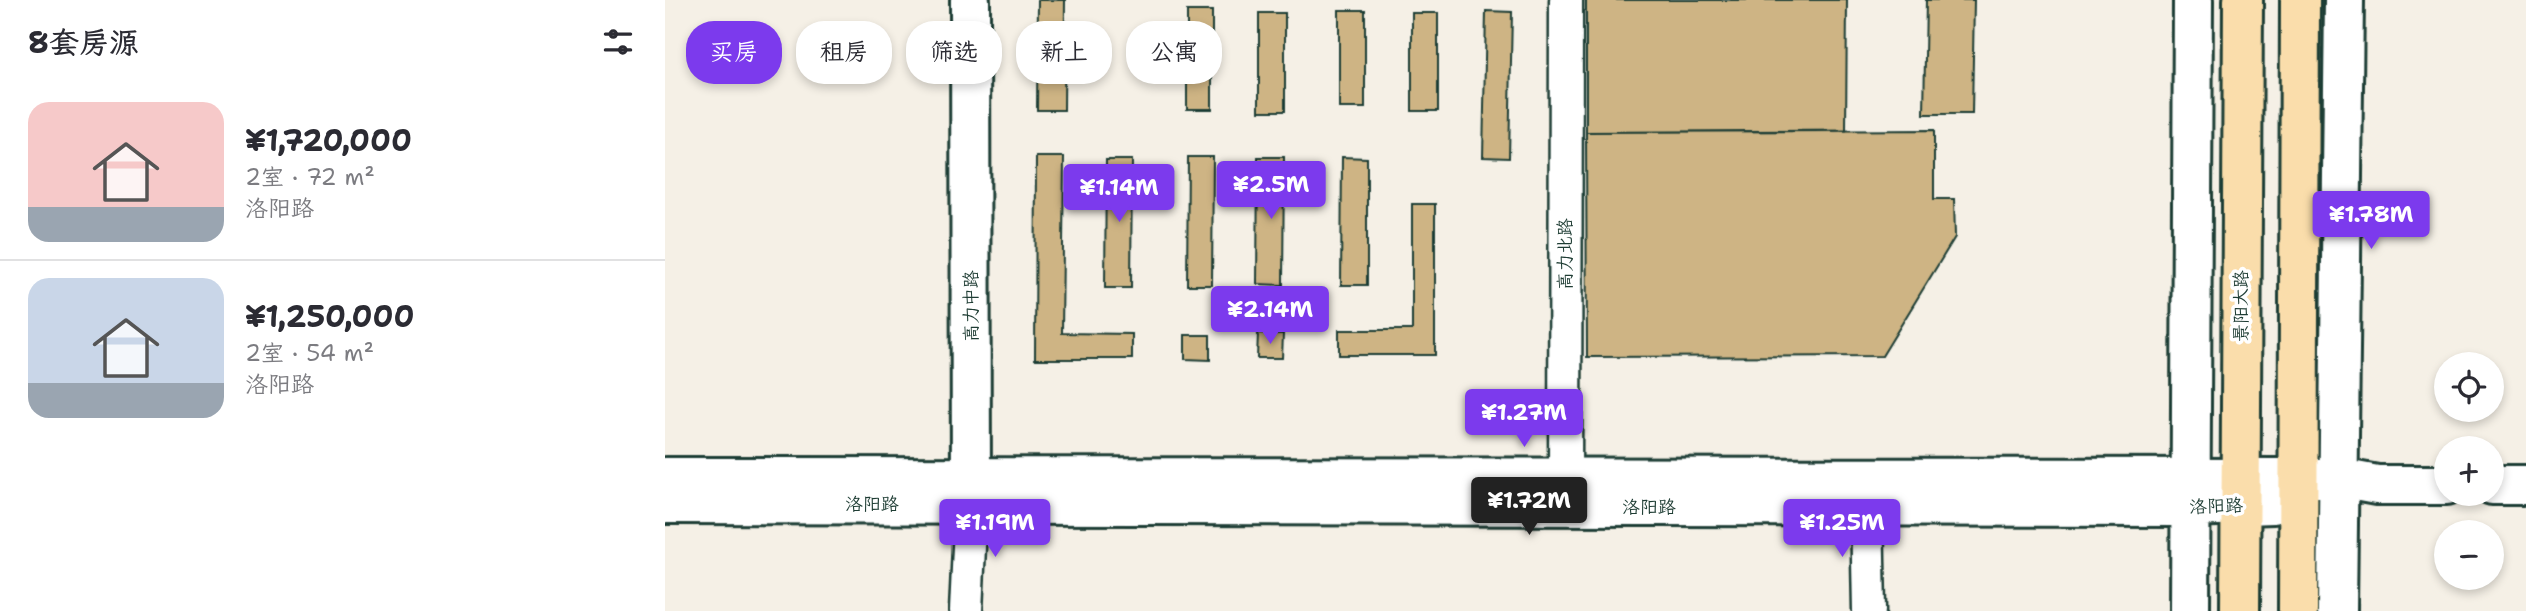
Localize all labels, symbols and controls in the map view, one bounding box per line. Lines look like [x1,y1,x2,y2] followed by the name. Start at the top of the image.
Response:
[686,21,782,84] chip: 买房
[796,21,892,84] chip: 租房
[906,21,1002,84] chip: 筛选
[1016,21,1112,84] chip: 新上
[1126,21,1222,84] chip: 公寓
[28,22,139,63] text: 8套房源
[599,23,637,61] icon: filters
[245,120,412,161] text: ¥1,720,000
[84,130,168,214] icon: home
[245,162,375,192] text: 2室 · 72 m²
[1222,162,1320,221] pin: ¥2.5M
[1062,164,1176,224] pin: ¥1.14M
[1233,169,1309,199] text: ¥2.5M
[1079,172,1159,202] text: ¥1.14M
[2314,191,2428,251] pin: ¥1.78M
[245,193,314,223] text: 洛阳路
[2329,199,2413,229] text: ¥1.78M
[1553,218,1577,290] street label: 高力北路
[959,270,983,342] street label: 高力中路
[2229,270,2253,342] street label: 景阳大路
[1213,286,1327,346] pin: ¥2.14M
[1227,294,1313,324] text: ¥2.14M
[245,296,414,337] text: ¥1,250,000
[84,306,168,390] icon: home
[245,338,374,368] text: 2室 · 54 m²
[2434,352,2504,590] map controls
[2434,352,2504,422] button: locate
[245,369,314,399] text: 洛阳路
[1467,390,1581,449] pin: ¥1.27M
[1481,397,1567,427] text: ¥1.27M
[2434,436,2504,506] button: +
[1472,477,1586,537] pin: ¥1.72M
[1487,485,1571,515] text: ¥1.72M
[845,492,899,516] street label: 洛阳路
[2189,493,2243,519] street label: 洛阳路
[1622,495,1676,519] street label: 洛阳路
[938,500,1052,559] pin: ¥1.19M
[1785,500,1899,559] pin: ¥1.25M
[955,507,1035,537] text: ¥1.19M
[1799,507,1885,537] text: ¥1.25M
[2434,520,2504,590] button: −

